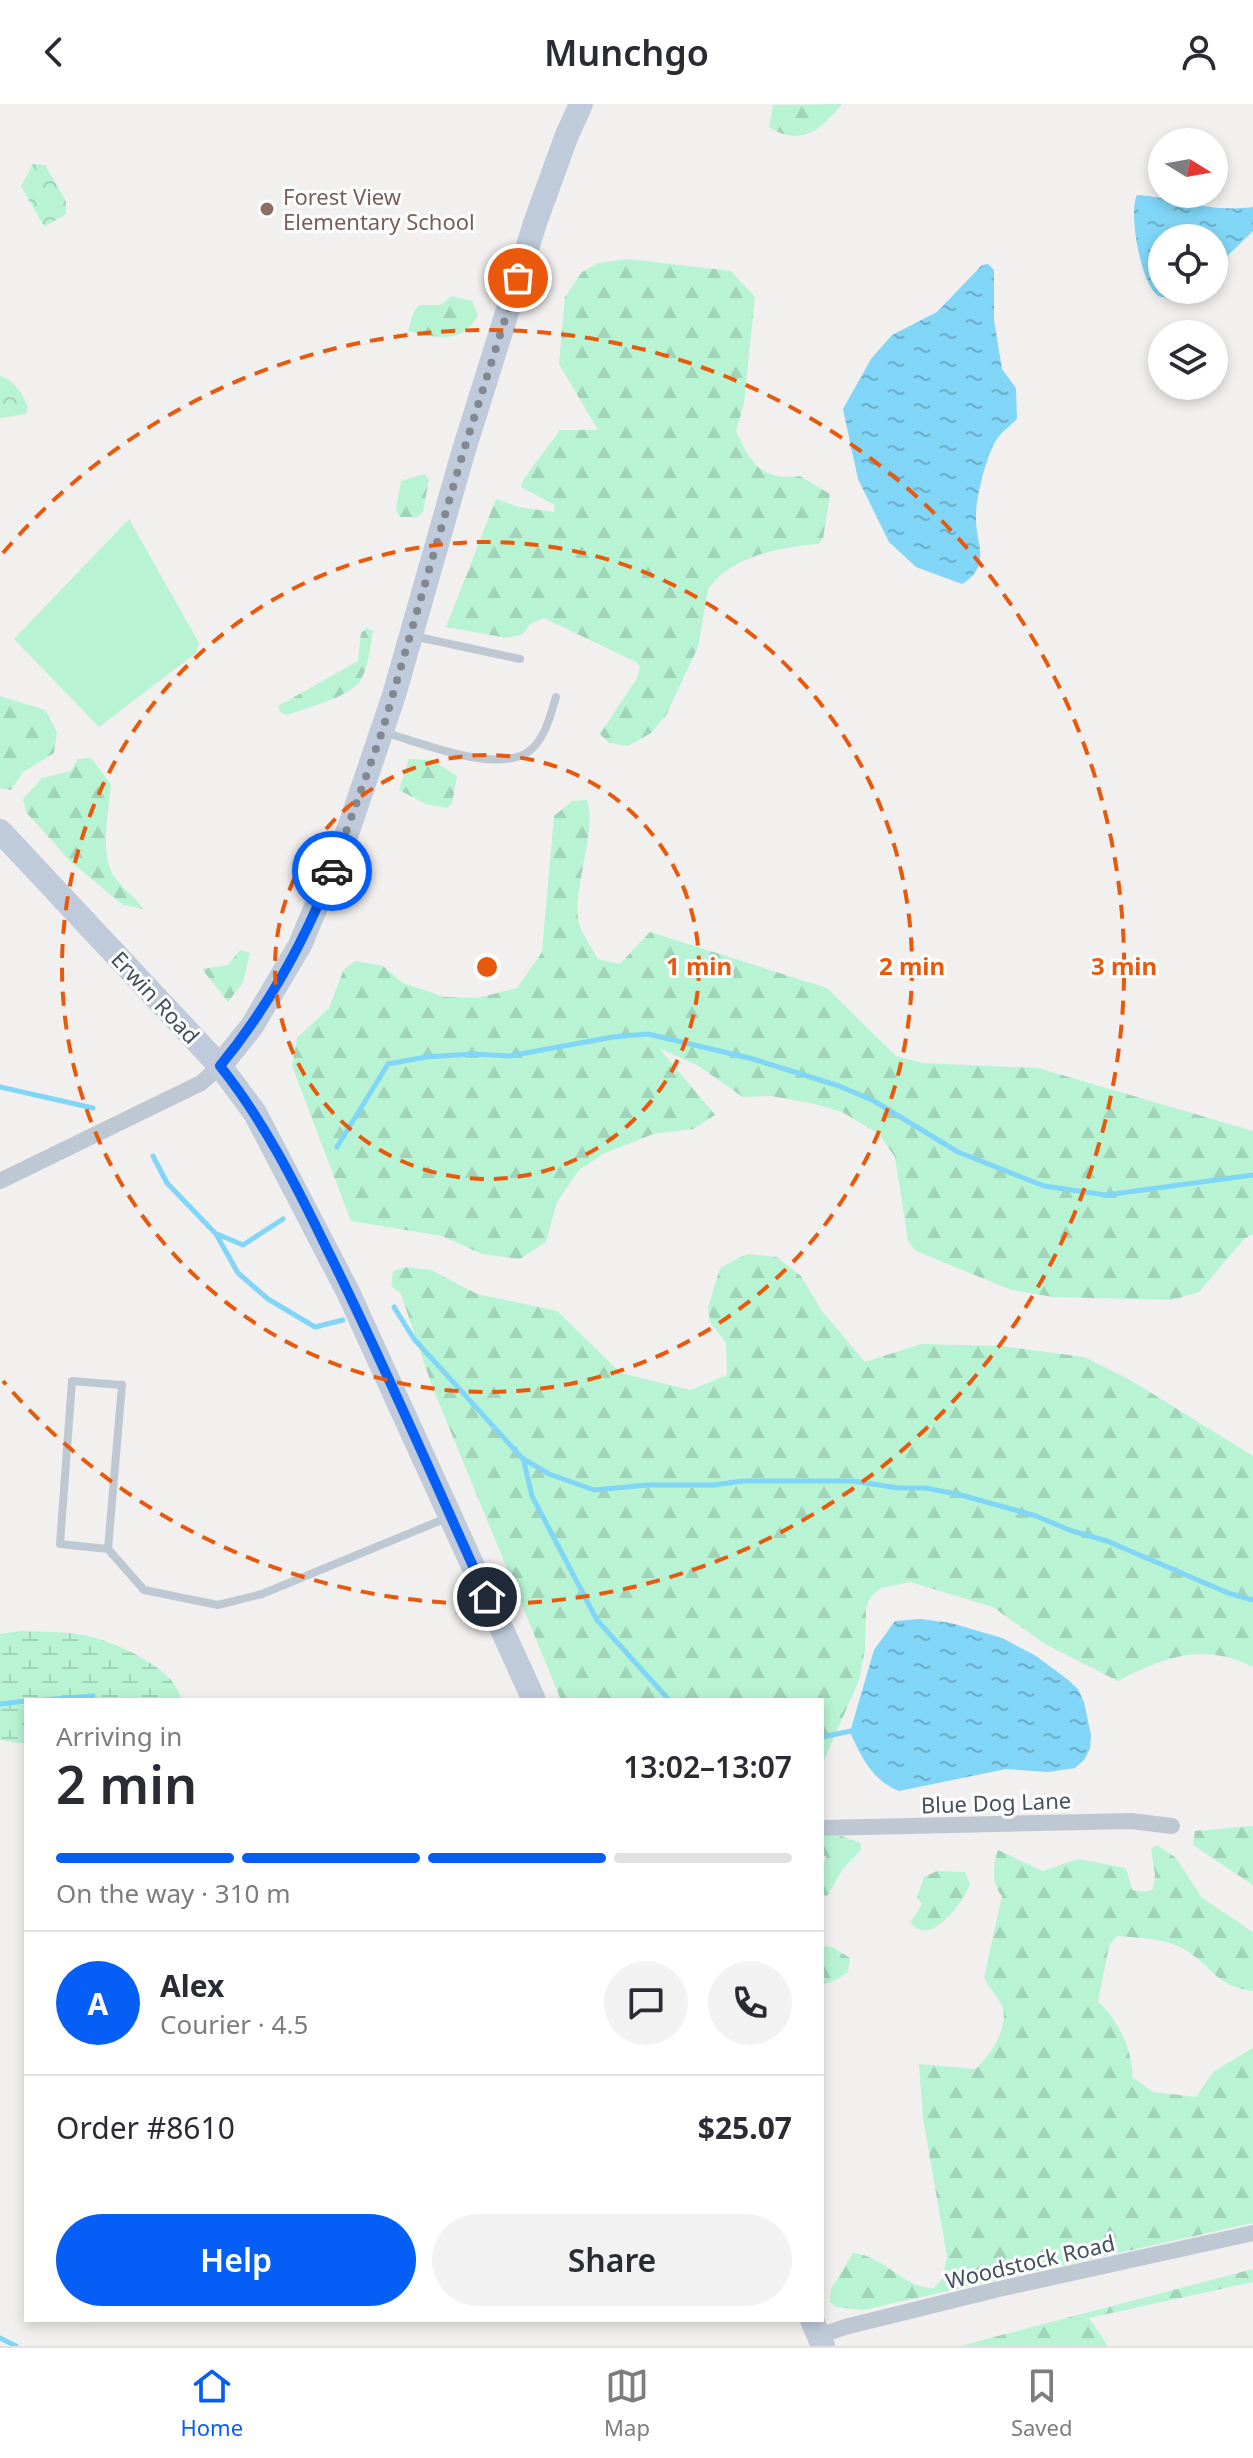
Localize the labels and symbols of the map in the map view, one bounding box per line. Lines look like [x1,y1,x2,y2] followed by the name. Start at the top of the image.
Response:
[1148,128,1228,208] north arrow
[283,181,475,236] place label: Forest View Elementary School
[258,200,276,218] marker: Forest View Elementary School
[484,244,552,312] pin
[292,831,372,911] courier
[105,944,207,1050] street label: Erwin Road
[666,949,732,982] text: 1 min
[879,949,945,982] text: 2 min
[1091,949,1157,982] text: 3 min
[473,953,501,981] centre of rings
[453,1563,521,1631] pin
[920,1784,1072,1820] street label: Blue Dog Lane
[942,2227,1118,2295] street label: Woodstock Road

